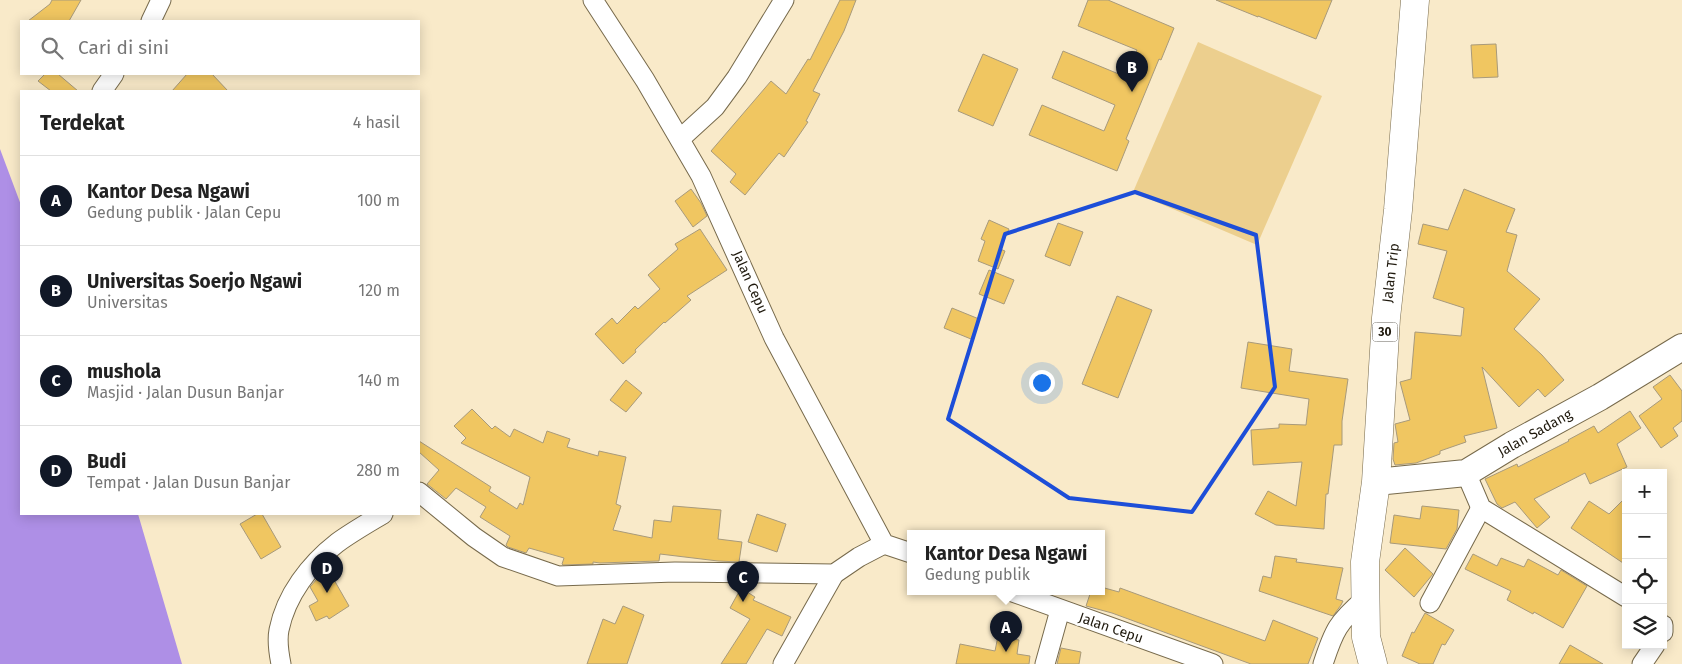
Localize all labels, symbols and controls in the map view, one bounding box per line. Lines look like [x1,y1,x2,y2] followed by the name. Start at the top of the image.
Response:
[20,20,420,75] search box
[38,34,66,62] icon: search
[78,36,169,59] text: Cari di sini
[1116,51,1148,92] pin: B
[40,110,125,136] text: Terdekat
[353,113,400,132] text: 4 hasil
[87,180,250,203] text: Kantor Desa Ngawi
[51,191,61,210] text: A
[357,191,400,210] text: 100 m
[87,203,281,222] text: Gedung publik · Jalan Cepu
[1379,242,1403,304] street label: Jalan Trip
[729,248,771,316] street label: Jalan Cepu
[87,270,302,293] text: Universitas Soerjo Ngawi
[51,281,61,300] text: B
[358,281,400,300] text: 120 m
[87,293,168,312] text: Universitas
[1372,322,1398,342] road number: 30
[87,360,161,383] text: mushola
[1029,370,1055,396] your location
[51,371,61,390] text: C
[358,371,400,390] text: 140 m
[87,383,284,402] text: Masjid · Jalan Dusun Banjar
[1495,405,1576,460] street label: Jalan Sadang
[87,450,126,473] text: Budi
[51,461,61,480] text: D
[356,461,400,480] text: 280 m
[1622,469,1667,649] map controls
[1622,469,1667,514] button: +
[87,473,291,492] text: Tempat · Jalan Dusun Banjar
[1622,514,1667,559] button: −
[907,530,1105,595] popup
[925,542,1087,565] text: Kantor Desa Ngawi
[311,552,343,593] pin: D
[1622,559,1667,604] button: locate
[727,561,759,602] pin: C
[925,565,1030,584] text: Gedung publik
[1622,604,1667,649] button: layers
[1077,609,1145,647] street label: Jalan Cepu
[990,611,1022,652] pin: A

